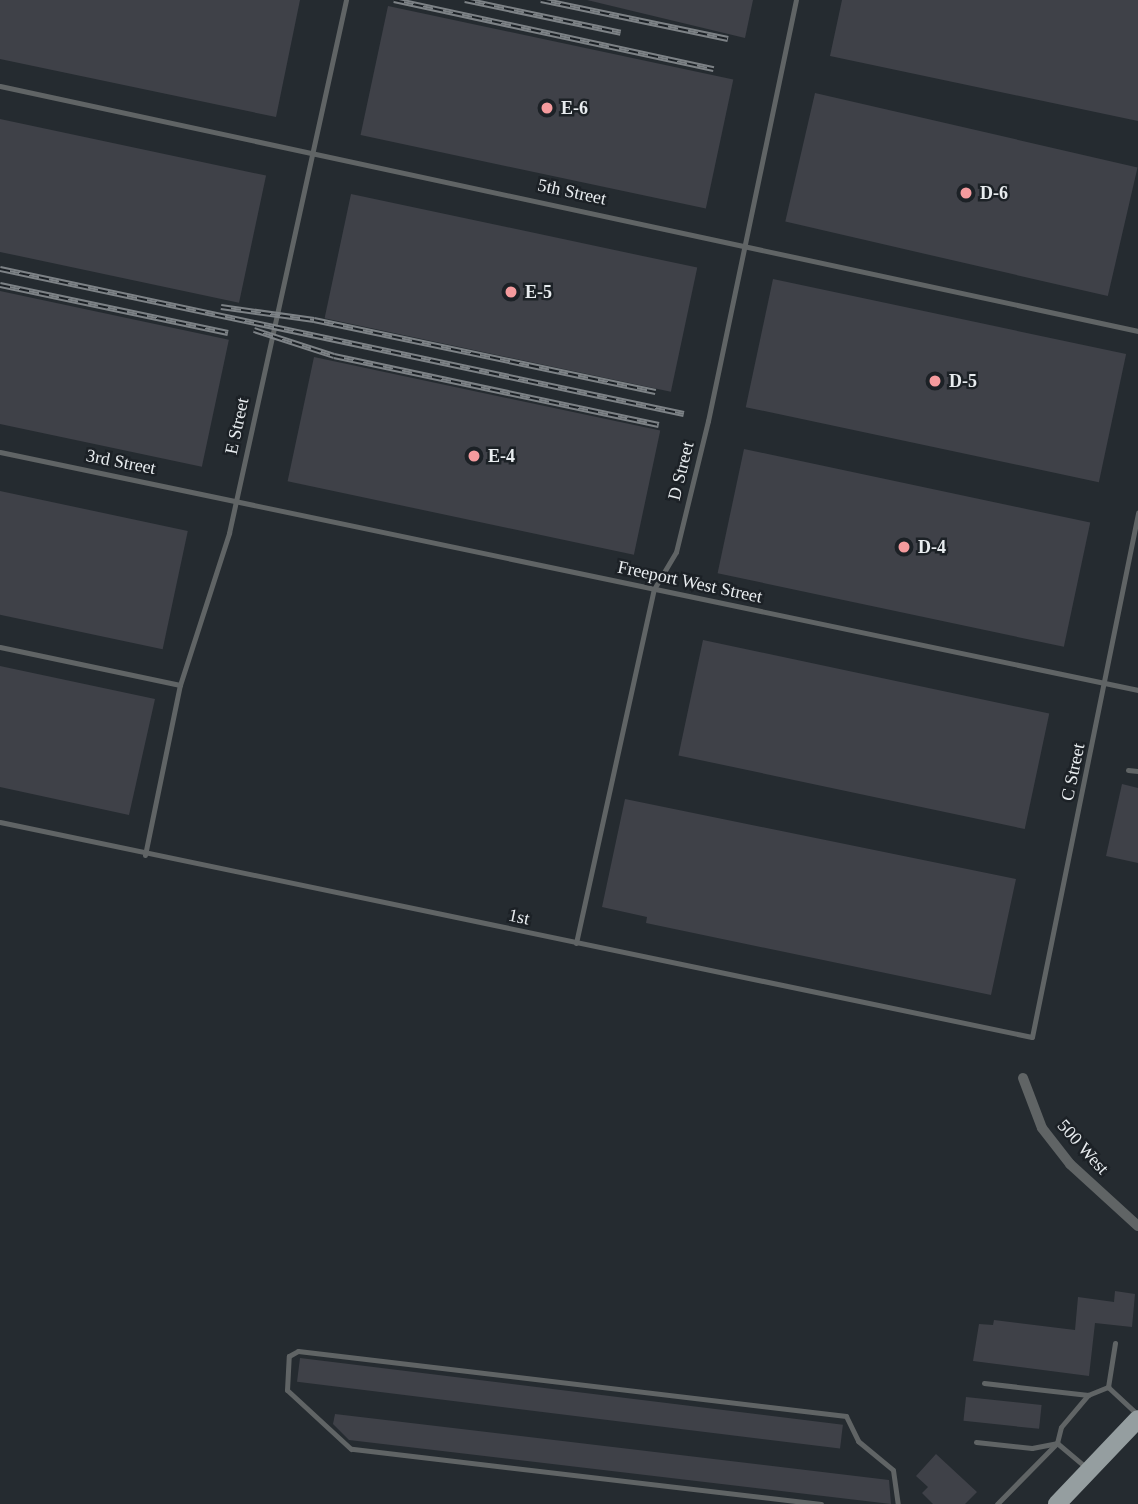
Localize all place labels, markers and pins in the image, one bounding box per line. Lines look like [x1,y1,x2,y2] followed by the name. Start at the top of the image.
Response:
[561,97,588,119] place label: E-6
[539,100,555,116] marker: E-6
[980,182,1008,204] place label: D-6
[958,185,974,201] marker: D-6
[525,281,552,303] place label: E-5
[503,284,519,300] marker: E-5
[949,370,977,392] place label: D-5
[927,373,943,389] marker: D-5
[488,445,515,467] place label: E-4
[466,448,482,464] marker: E-4
[918,536,946,558] place label: D-4
[896,539,912,555] marker: D-4

